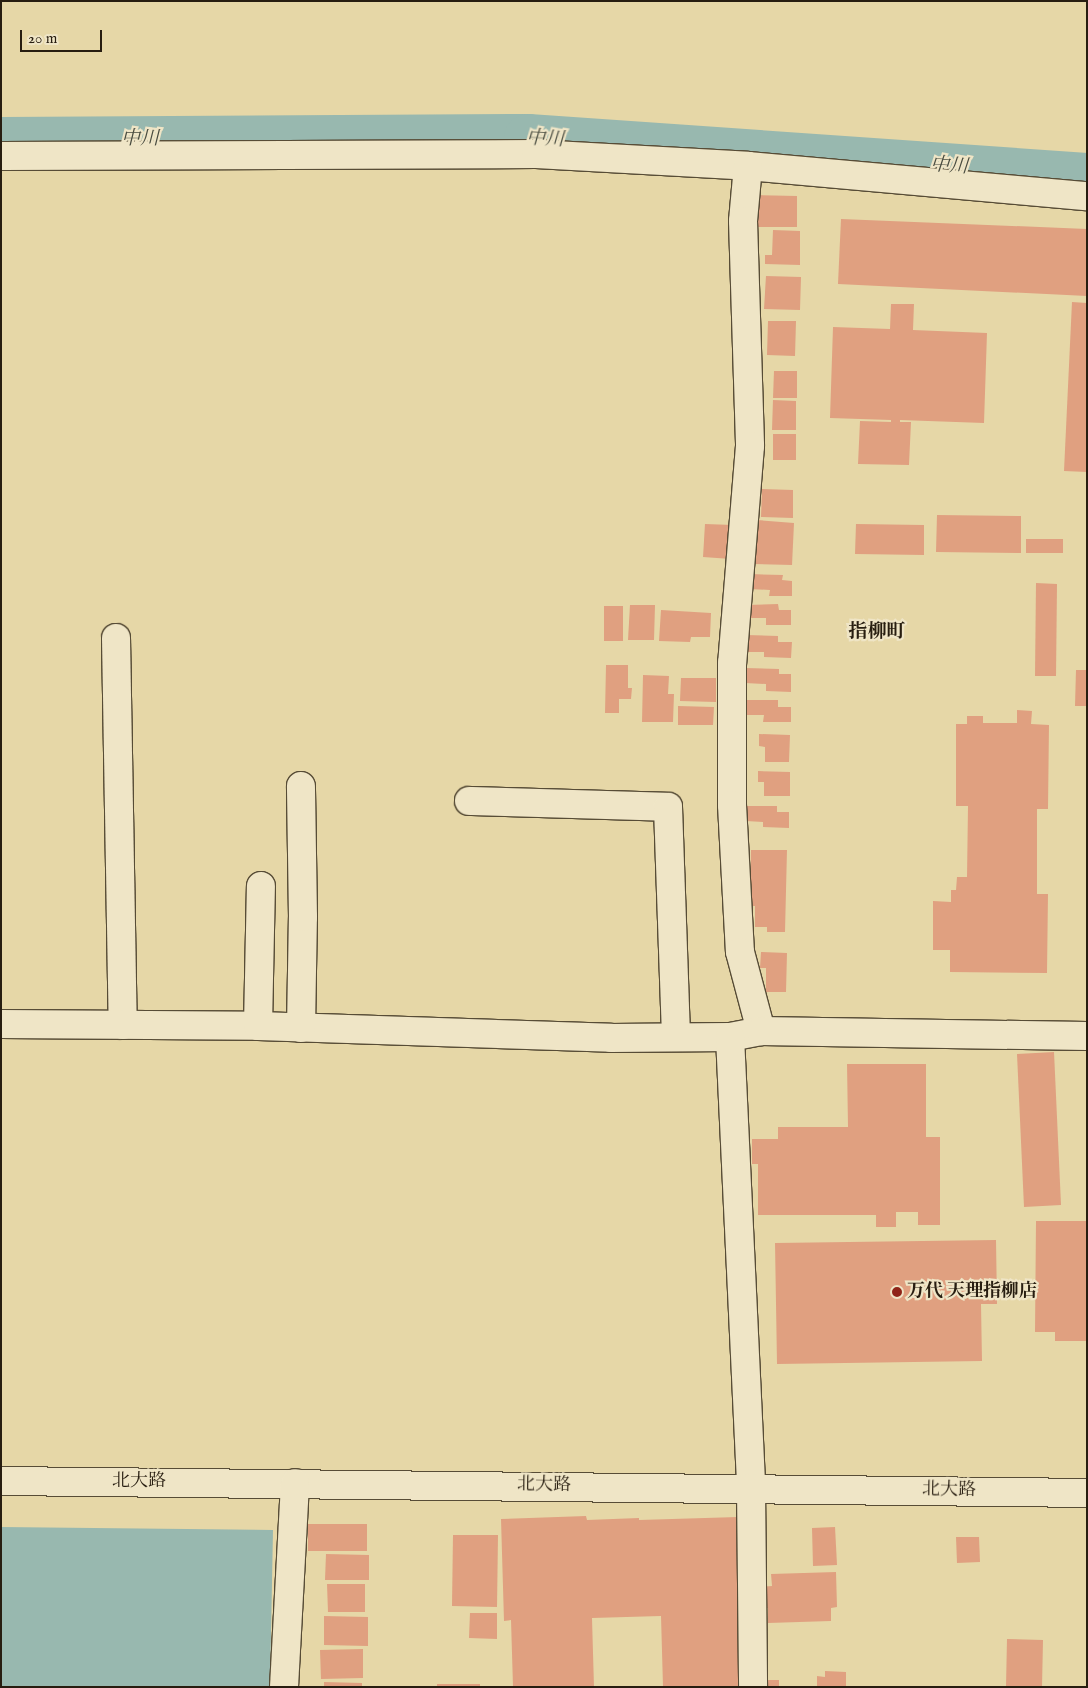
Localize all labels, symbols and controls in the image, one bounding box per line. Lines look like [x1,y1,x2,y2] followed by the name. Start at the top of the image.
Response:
[22,20,105,52] scale bar
[28,29,57,48] text: 20 m
[525,128,565,152] water label: 中川
[121,129,159,151] water label: 中川
[929,154,969,180] water label: 中川
[849,622,905,644] district label: 指柳町
[907,1281,1037,1303] place label: 万代 天理指柳店
[891,1286,903,1298] marker: 万代 天理指柳店
[112,1471,166,1493] street label: 北大路
[517,1475,571,1497] street label: 北大路
[922,1480,976,1502] street label: 北大路

